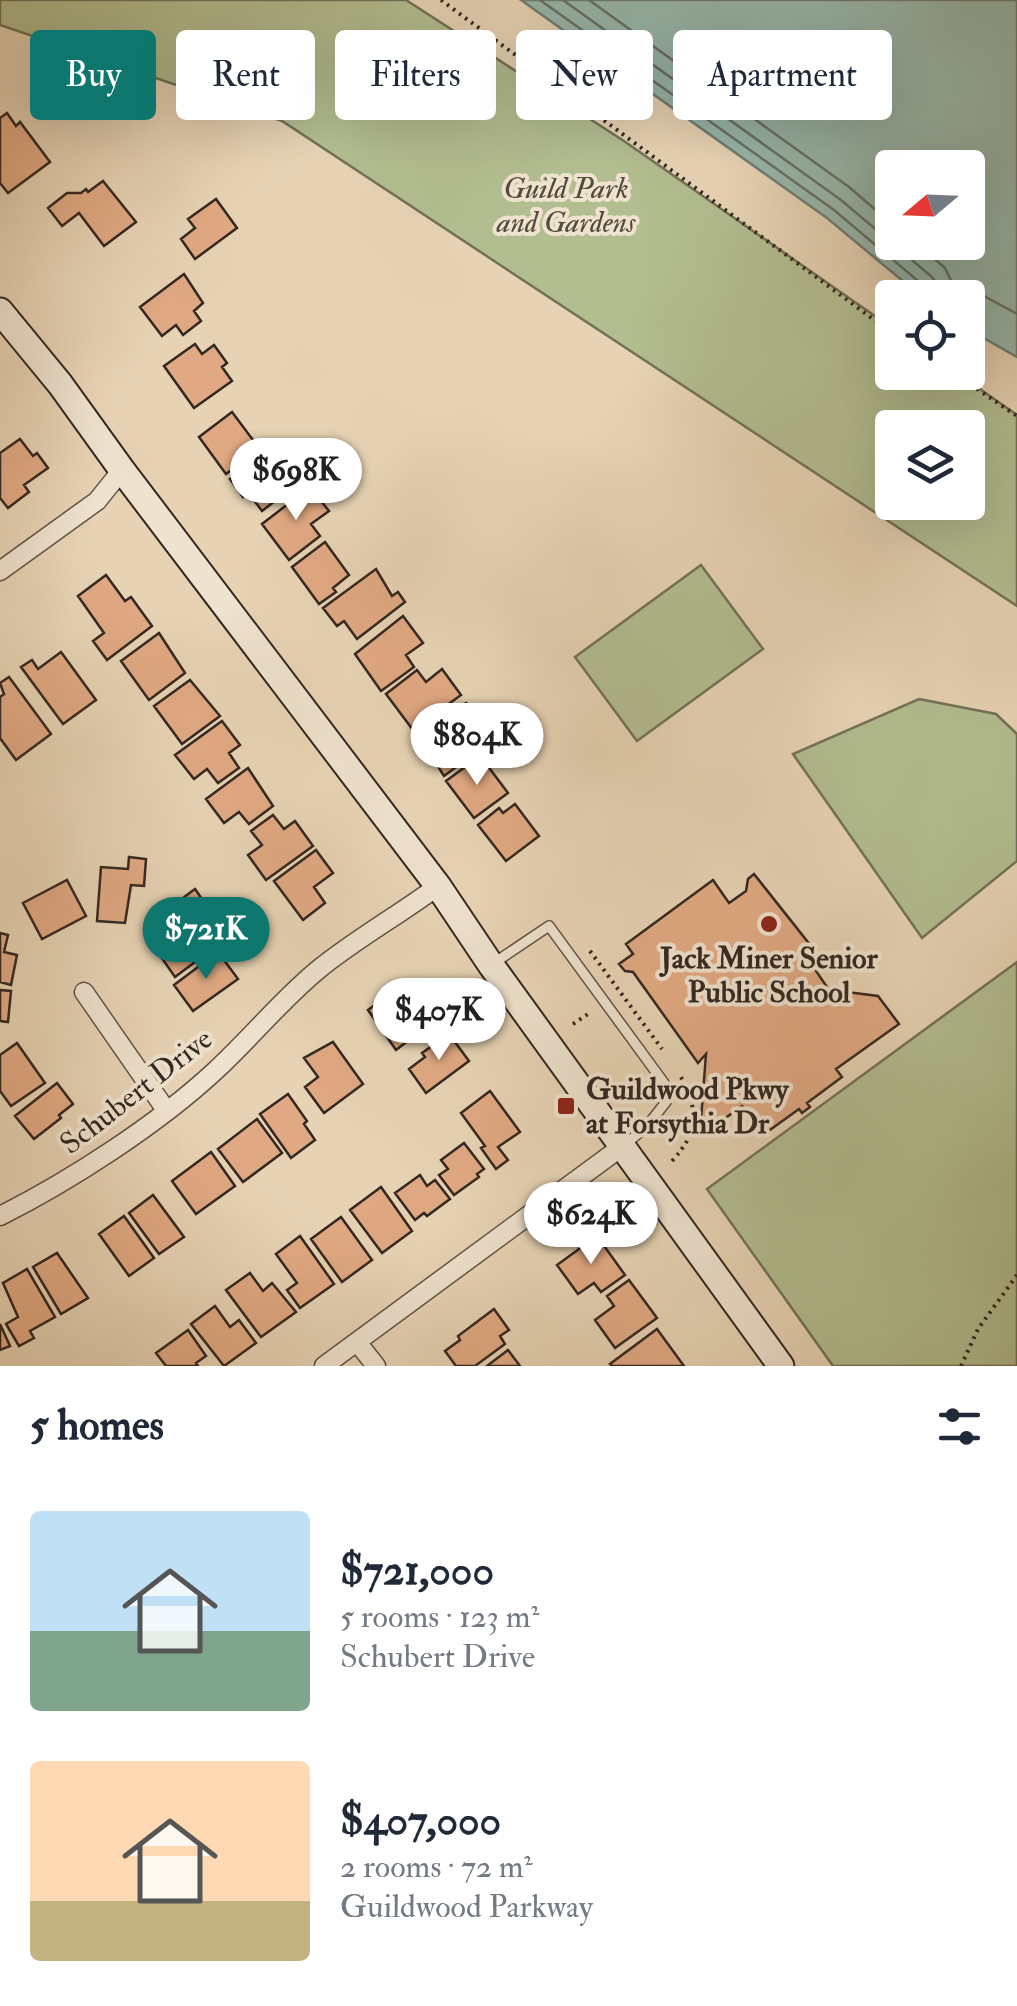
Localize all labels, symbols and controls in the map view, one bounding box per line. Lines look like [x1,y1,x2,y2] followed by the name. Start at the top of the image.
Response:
[30,30,156,120] chip: Buy
[176,30,315,120] chip: Rent
[335,30,496,120] chip: Filters
[516,30,653,120] chip: New
[673,30,892,120] chip: Apartment
[875,150,985,260] north arrow
[875,150,985,520] map controls
[496,170,636,241] park label: Guild Park and Gardens
[875,280,985,390] button: locate
[875,410,985,520] button: layers
[226,438,366,523] pin: $698K
[252,450,340,490] text: $698K
[407,703,547,788] pin: $804K
[432,715,522,755] text: $804K
[136,897,276,982] pin: $721K
[165,909,247,949] text: $721K
[758,913,780,935] marker: Jack Miner Senior Public School
[658,940,878,1011] place label: Jack Miner Senior Public School
[369,978,509,1063] pin: $407K
[395,990,483,1030] text: $407K
[53,1021,220,1162] street label: Schubert Drive
[586,1071,790,1142] place label: Guildwood Pkwy at Forsythia Dr
[555,1095,577,1117] marker: Guildwood Pkwy at Forsythia Dr
[521,1182,661,1267] pin: $624K
[546,1194,636,1234] text: $624K
[932,1399,987,1454] icon: filters
[30,1400,164,1452] text: 5 homes
[340,1545,494,1597] text: $721,000
[110,1551,230,1671] icon: home
[340,1597,539,1637] text: 5 rooms · 123 m²
[340,1637,535,1677] text: Schubert Drive
[340,1795,501,1847] text: $407,000
[110,1801,230,1921] icon: home
[340,1847,533,1887] text: 2 rooms · 72 m²
[340,1887,593,1927] text: Guildwood Parkway

